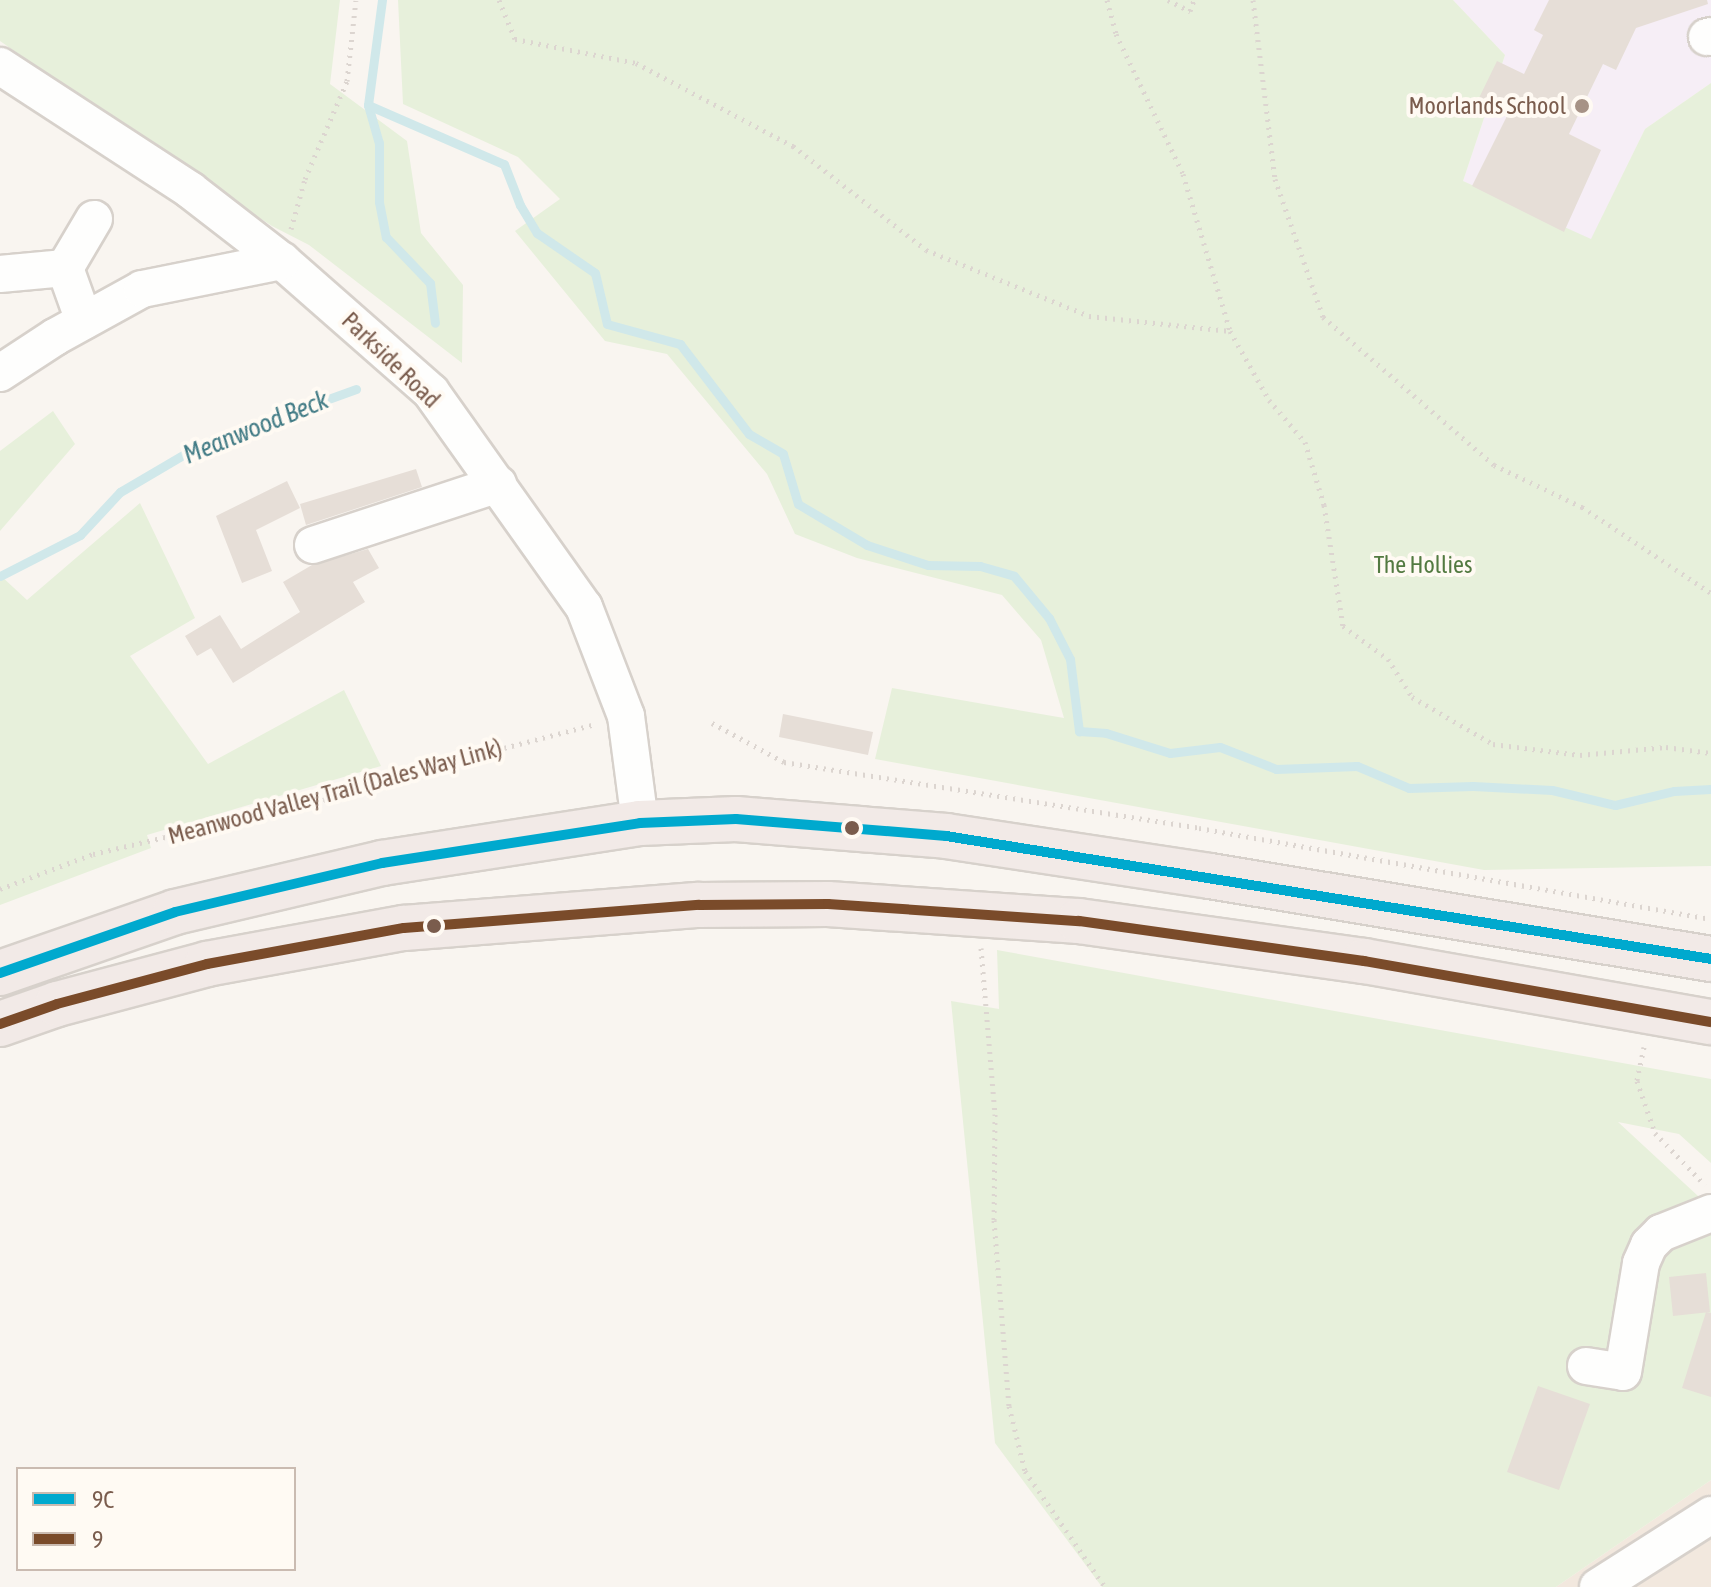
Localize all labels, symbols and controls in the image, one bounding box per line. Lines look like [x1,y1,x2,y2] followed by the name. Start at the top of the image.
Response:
[1408,92,1566,120] place label: Moorlands School
[1573,97,1591,115] marker: Moorlands School
[336,306,446,414] street label: Parkside Road
[179,385,333,471] water label: Meanwood Beck
[1374,551,1472,579] park label: The Hollies
[165,734,505,850] street label: Meanwood Valley Trail (Dales Way Link)
[844,820,860,836] unlabelled marker
[426,918,442,934] unlabelled marker
[16,1467,296,1571] legend
[92,1486,114,1513] text: 9C
[92,1526,103,1553] text: 9

